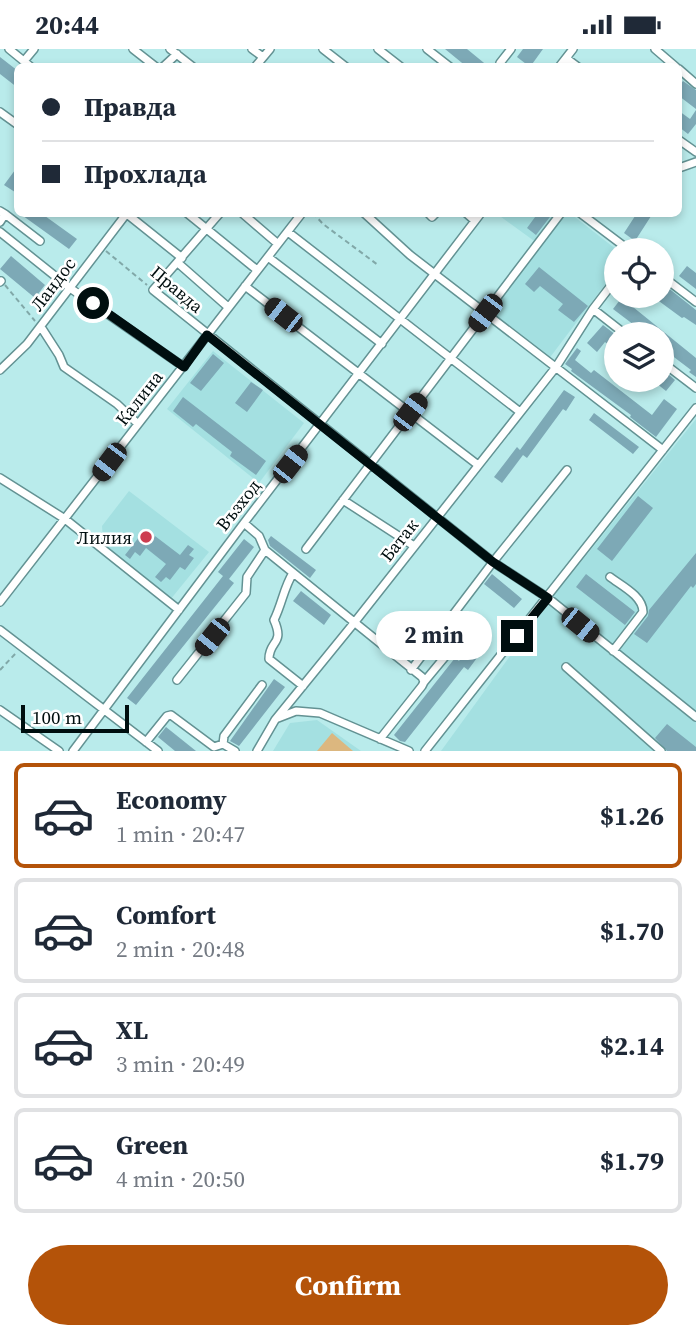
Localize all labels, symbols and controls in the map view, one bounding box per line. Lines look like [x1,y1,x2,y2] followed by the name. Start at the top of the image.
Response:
[35,7,99,43] text: 20:44
[84,89,176,125] text: Правда
[84,156,207,192] text: Прохлада
[604,238,674,392] map controls
[604,238,674,308] button: locate
[25,252,82,316] street label: Ландос
[145,260,209,319] street label: Правда
[77,287,109,319] route start
[464,290,507,336] car
[260,294,307,336] car
[604,322,674,392] button: layers
[110,365,169,431] street label: Калина
[389,389,432,435] car
[88,439,131,485] car
[269,441,312,487] car
[210,474,266,536] street label: Възход
[374,513,424,567] street label: Батак
[77,525,132,550] place label: Лилия
[138,529,154,545] marker: Лилия
[558,604,603,646] car
[377,611,492,661] callout: 2 min
[191,614,234,660] car
[404,619,464,651] text: 2 min
[501,620,533,652] route end
[21,702,130,734] scale bar
[32,704,82,730] text: 100 m
[116,782,227,818] text: Economy
[32,784,95,847] icon: car
[600,798,664,834] text: $1.26
[116,818,245,850] text: 1 min · 20:47
[116,897,216,933] text: Comfort
[32,899,95,962] icon: car
[600,913,664,949] text: $1.70
[116,933,245,965] text: 2 min · 20:48
[116,1012,148,1048] text: XL
[32,1014,95,1077] icon: car
[600,1028,664,1064] text: $2.14
[116,1048,245,1080] text: 3 min · 20:49
[116,1127,188,1163] text: Green
[32,1129,95,1192] icon: car
[600,1143,664,1179] text: $1.79
[116,1163,245,1195] text: 4 min · 20:50
[28,1245,668,1325] button: Confirm

